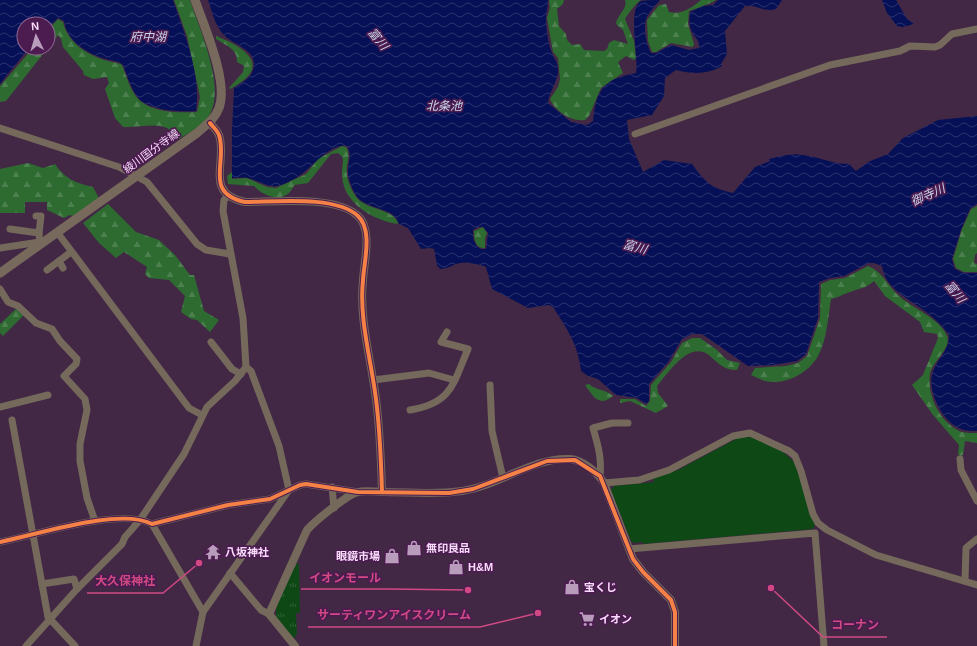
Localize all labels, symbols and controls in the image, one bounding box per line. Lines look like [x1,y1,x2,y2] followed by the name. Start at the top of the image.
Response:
[16,16,56,56] north arrow
[31,20,40,32] text: N
[365,25,392,54] water label: 富川
[130,30,168,44] water label: 府中湖
[426,99,463,113] water label: 北条池
[121,127,181,175] street label: 綾川国分寺線
[909,180,949,209] water label: 御寺川
[622,237,650,257] water label: 富川
[942,278,969,307] water label: 富川
[405,539,423,557] shop icon: 無印良品
[426,542,470,554] place label: 無印良品
[204,543,222,561] temple icon: 八坂神社
[225,546,269,558] place label: 八坂神社
[383,547,401,565] shop icon: 眼鏡市場
[336,550,380,562] place label: 眼鏡市場
[447,558,465,576] shop icon: H&M
[468,561,493,573] place label: H&M
[301,565,389,589] callout: イオンモール
[87,569,163,593] callout: 大久保神社
[309,571,381,585] text: イオンモール
[95,574,155,588] text: 大久保神社
[563,578,581,596] shop icon: 宝くじ
[584,581,617,593] place label: 宝くじ
[308,603,480,627] callout: サーティワンアイスクリーム
[317,608,471,622] text: サーティワンアイスクリーム
[578,610,596,628] supermarket icon: イオン
[599,613,632,625] place label: イオン
[823,613,887,637] callout: コーナン
[831,618,879,632] text: コーナン

